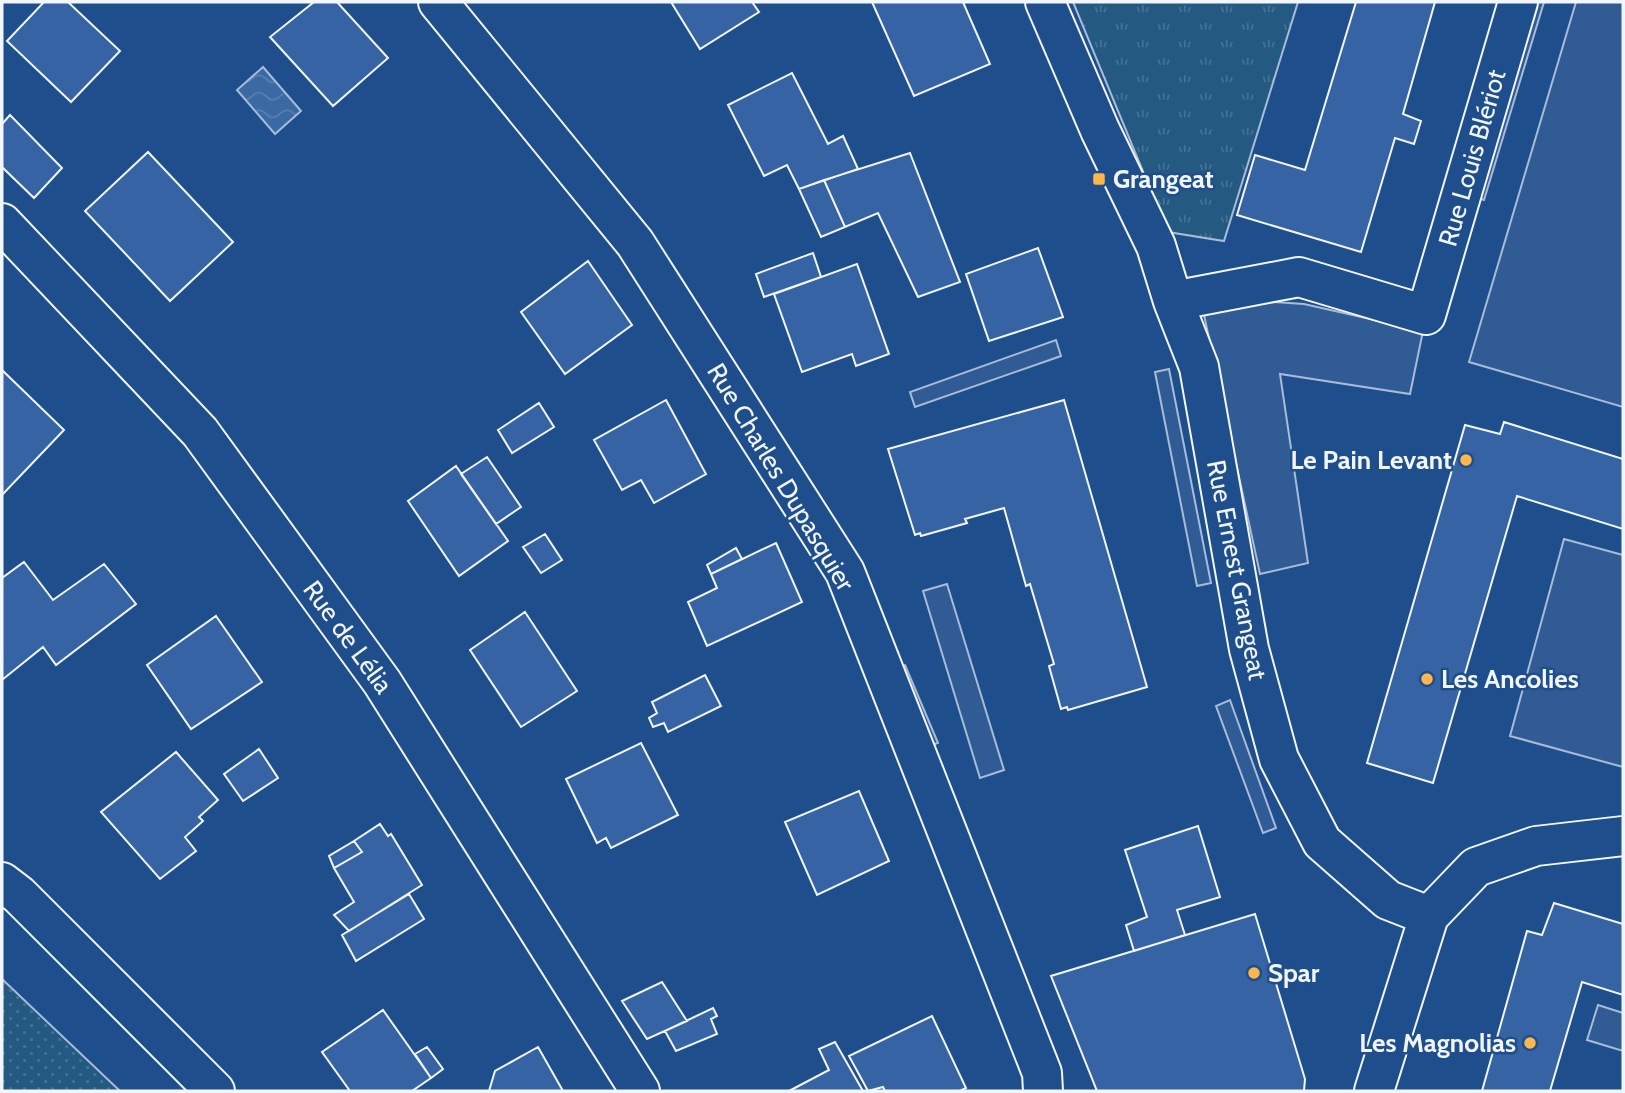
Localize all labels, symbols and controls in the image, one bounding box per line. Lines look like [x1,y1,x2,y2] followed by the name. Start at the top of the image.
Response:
[1432,66,1513,250] street label: Rue Louis Blériot
[1113,163,1214,195] place label: Grangeat
[1091,171,1107,187] marker: Grangeat
[700,357,862,597] street label: Rue Charles Dupasquier
[1290,444,1452,476] place label: Le Pain Levant
[1458,452,1474,468] marker: Le Pain Levant
[1200,457,1274,683] street label: Rue Ernest Grangeat
[296,574,400,700] street label: Rue de Lélia
[1441,663,1579,695] place label: Les Ancolies
[1419,671,1435,687] marker: Les Ancolies
[1268,957,1320,989] place label: Spar
[1246,965,1262,981] marker: Spar
[1359,1027,1516,1059] place label: Les Magnolias
[1522,1035,1538,1051] marker: Les Magnolias

